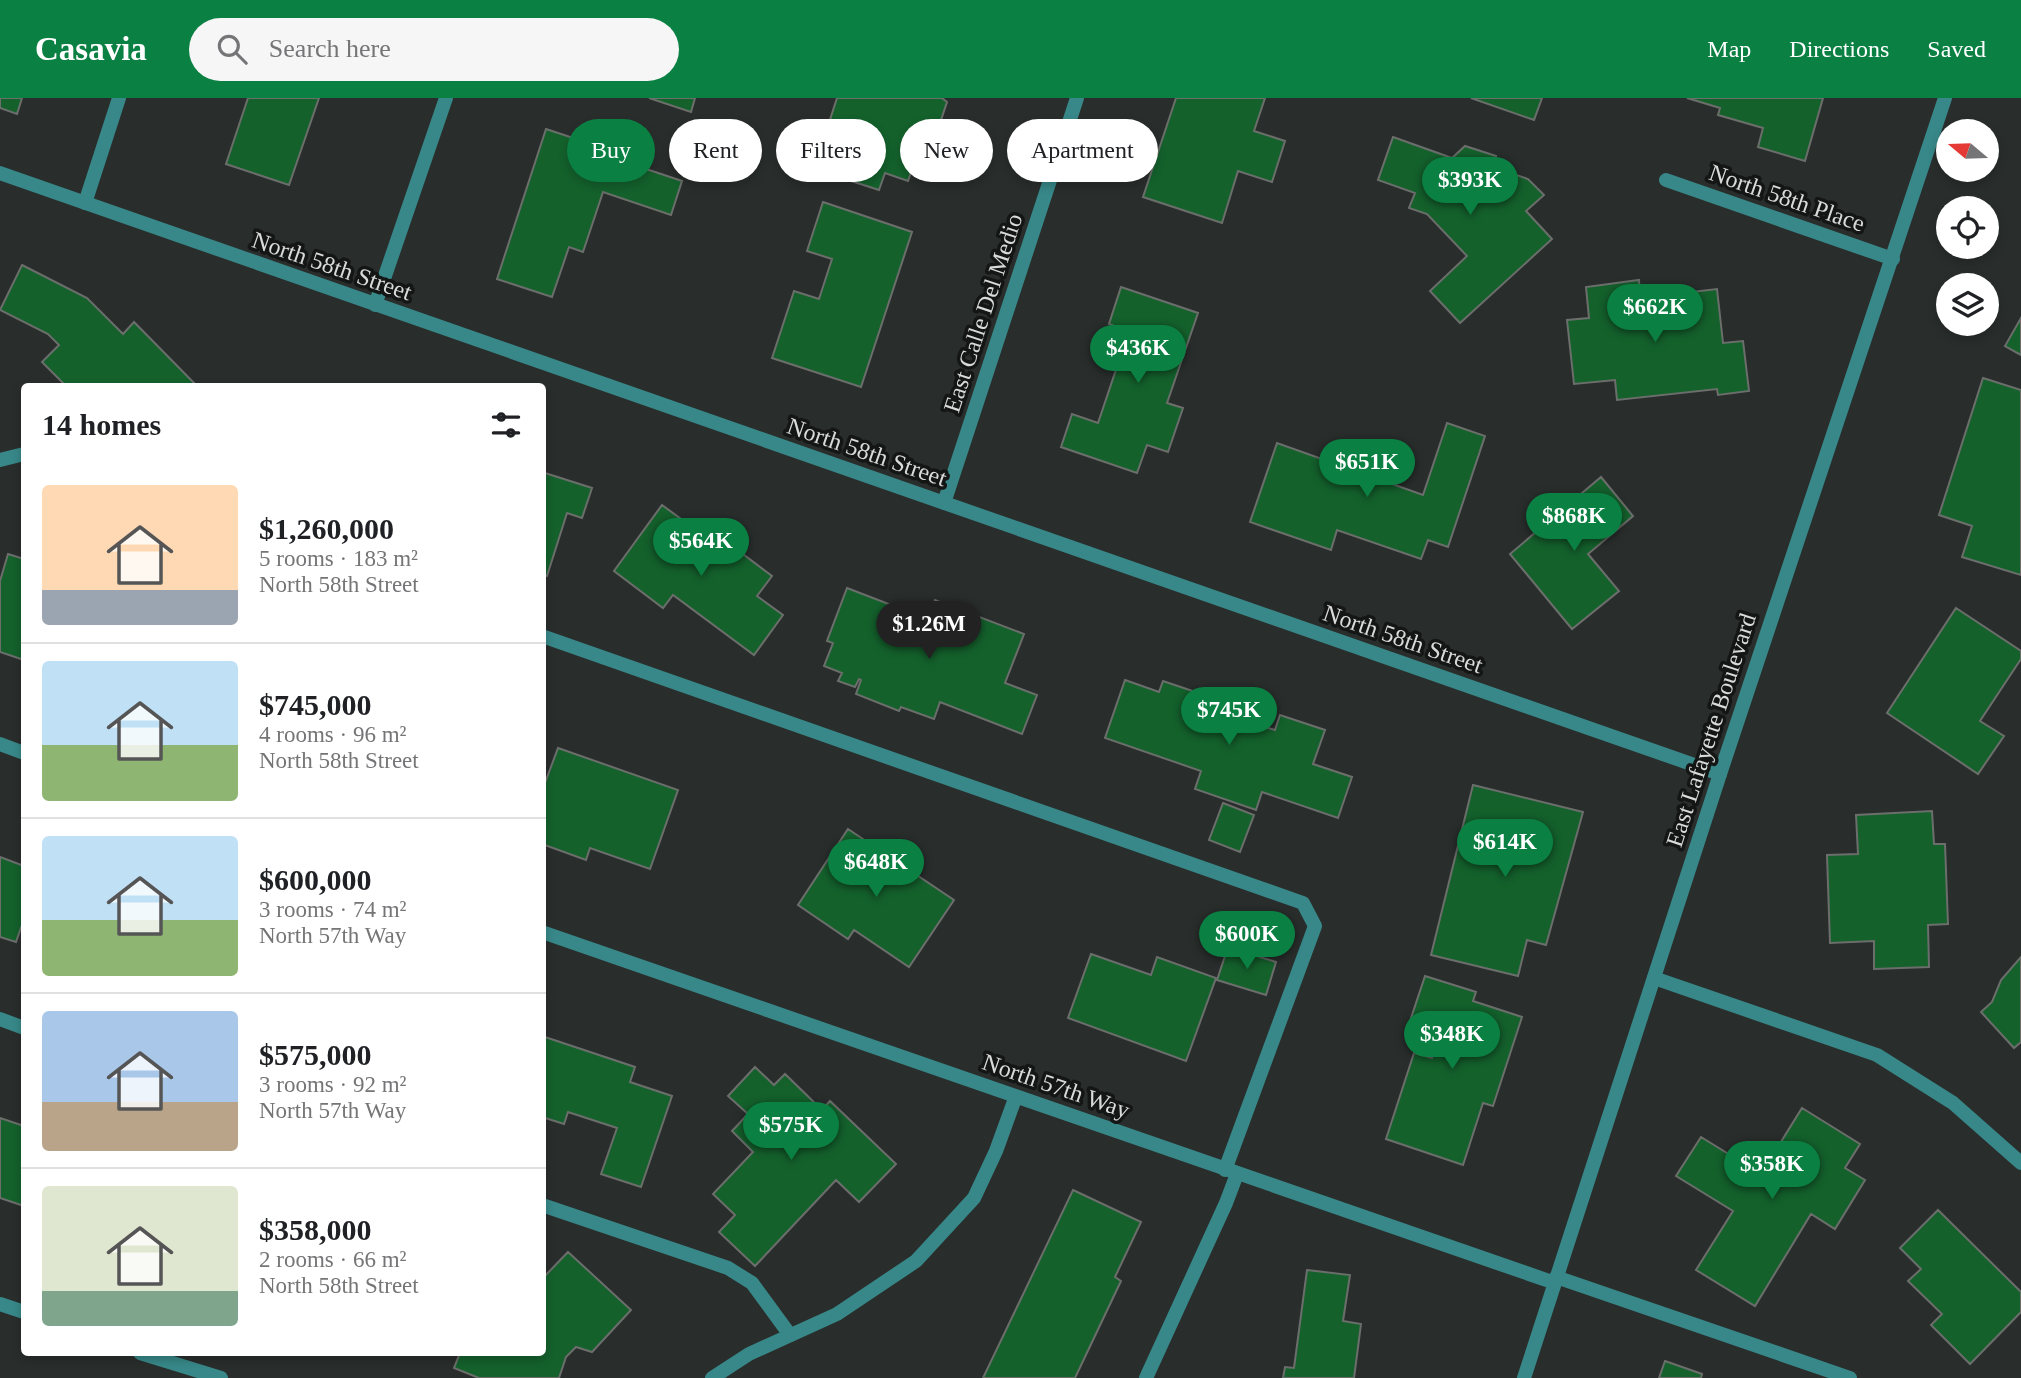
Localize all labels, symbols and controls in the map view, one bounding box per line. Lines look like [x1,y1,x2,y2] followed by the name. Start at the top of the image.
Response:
[189,18,679,81] search box
[213,30,251,68] icon: search
[35,31,147,67] text: Casavia
[269,34,391,63] text: Search here
[1707,36,1751,62] text: Map
[1789,36,1889,62] text: Directions
[1927,36,1986,62] text: Saved
[567,119,655,182] chip: Buy
[669,119,762,182] chip: Rent
[776,119,886,182] chip: Filters
[900,119,993,182] chip: New
[1007,119,1158,182] chip: Apartment
[1936,119,1998,182] north arrow
[1936,119,1999,336] map controls
[1421,158,1519,217] pin: $393K
[1706,159,1868,237] street label: North 58th Place
[1438,167,1502,192] text: $393K
[1936,196,1999,259] button: locate
[939,210,1027,416] street label: East Calle Del Medio
[249,227,415,306] street label: North 58th Street
[1936,273,1999,336] button: layers
[1606,285,1704,344] pin: $662K
[1623,294,1687,319] text: $662K
[1089,326,1187,385] pin: $436K
[1106,335,1170,360] text: $436K
[487,406,525,444] icon: filters
[42,408,161,441] text: 14 homes
[784,413,950,492] street label: North 58th Street
[1318,440,1416,499] pin: $651K
[1335,449,1399,474] text: $651K
[1525,494,1623,553] pin: $868K
[1542,503,1606,528] text: $868K
[259,512,394,545] text: $1,260,000
[98,513,182,597] icon: home
[652,518,750,578] pin: $564K
[669,528,733,553] text: $564K
[259,546,418,571] text: 5 rooms · 183 m²
[259,572,419,597] text: North 58th Street
[1320,600,1486,679] street label: North 58th Street
[872,602,986,661] pin: $1.26M
[1661,610,1761,850] street label: East Lafayette Boulevard
[892,611,966,636] text: $1.26M
[259,688,372,721] text: $745,000
[1180,688,1278,747] pin: $745K
[98,689,182,773] icon: home
[1197,697,1261,722] text: $745K
[259,722,406,747] text: 4 rooms · 96 m²
[259,748,419,773] text: North 58th Street
[1456,820,1554,879] pin: $614K
[1473,829,1537,854] text: $614K
[827,840,925,899] pin: $648K
[844,849,908,874] text: $648K
[259,863,372,896] text: $600,000
[98,864,182,948] icon: home
[259,897,406,922] text: 3 rooms · 74 m²
[1198,912,1296,971] pin: $600K
[1215,921,1279,946] text: $600K
[259,923,406,948] text: North 57th Way
[1403,1012,1501,1071] pin: $348K
[1420,1021,1484,1046] text: $348K
[259,1038,372,1071] text: $575,000
[98,1039,182,1123] icon: home
[979,1049,1133,1123] street label: North 57th Way
[259,1072,406,1097] text: 3 rooms · 92 m²
[259,1098,406,1123] text: North 57th Way
[742,1102,840,1162] pin: $575K
[759,1112,823,1137] text: $575K
[1723,1142,1821,1201] pin: $358K
[1740,1151,1804,1176] text: $358K
[259,1213,372,1246] text: $358,000
[98,1214,182,1298] icon: home
[259,1247,406,1272] text: 2 rooms · 66 m²
[259,1273,419,1298] text: North 58th Street

